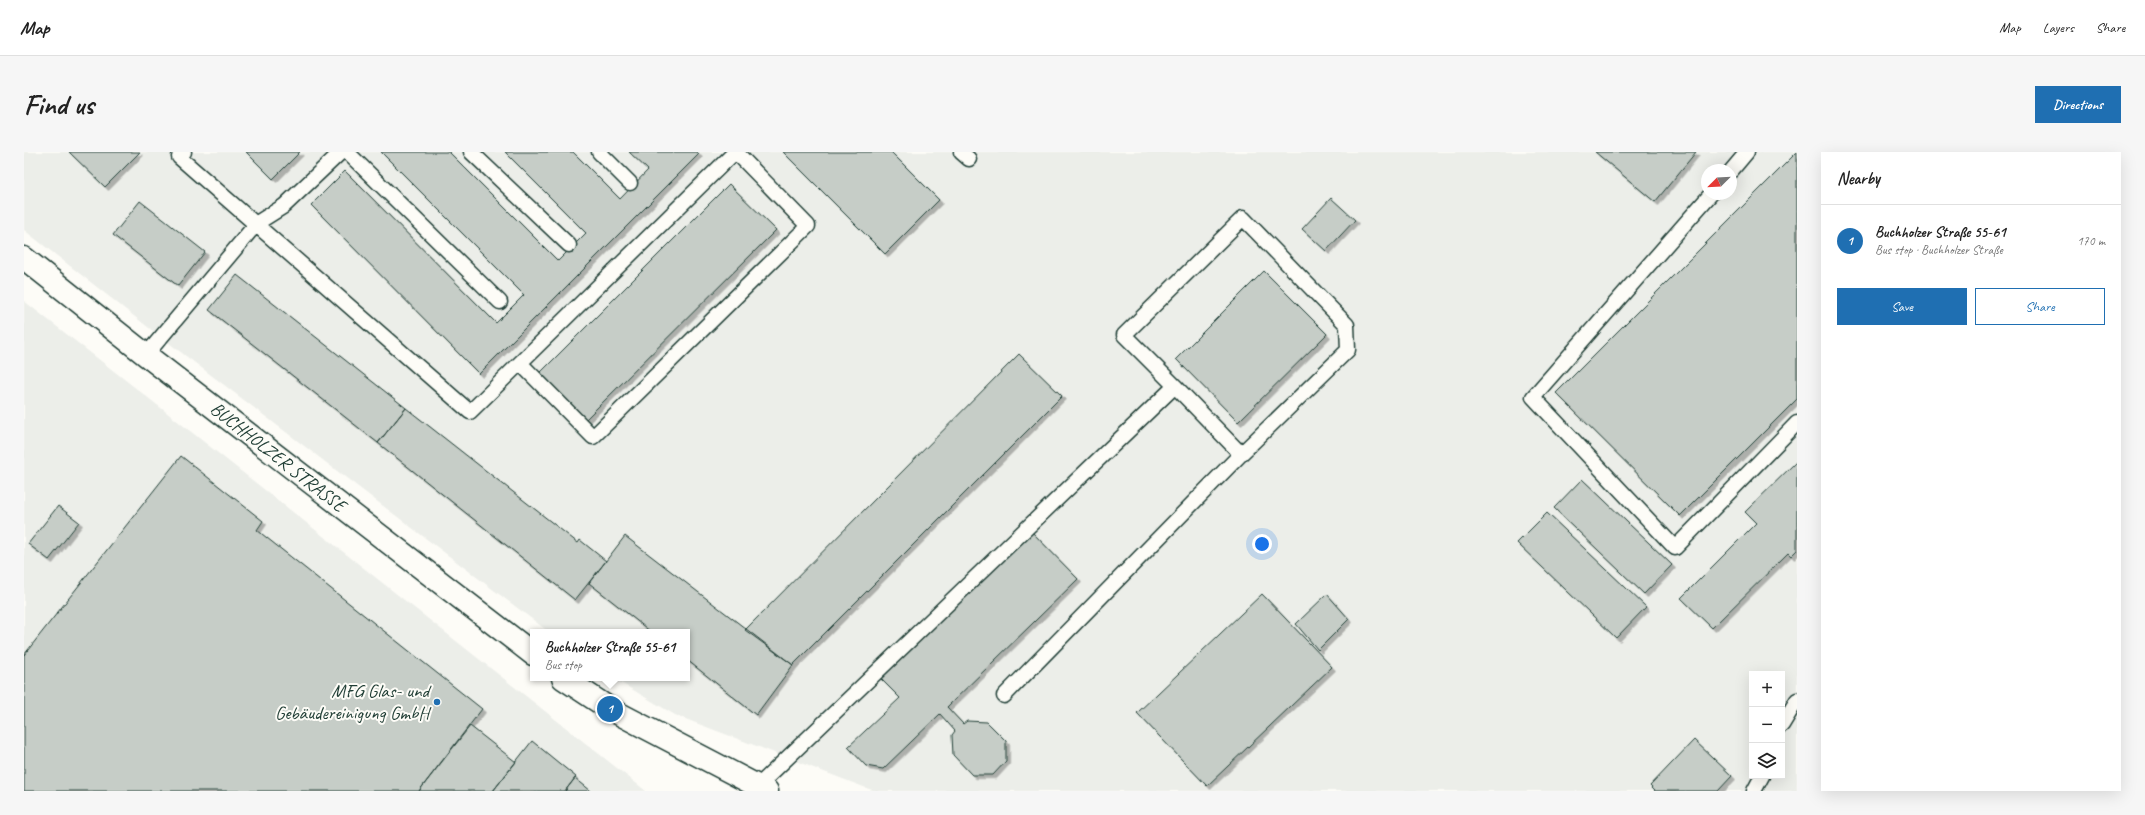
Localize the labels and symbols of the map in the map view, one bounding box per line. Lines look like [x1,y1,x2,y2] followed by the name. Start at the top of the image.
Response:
[1701,164,1737,200] north arrow
[205,397,353,519] street label: BUCHHOLZER STRASSE
[1252,534,1272,554] your location
[275,679,433,725] place label: MFG Glas- und Gebäudereinigung GmbH
[597,694,623,724] pin: 1
[432,697,442,707] marker: MFG Glas- und Gebäudereinigung GmbH

